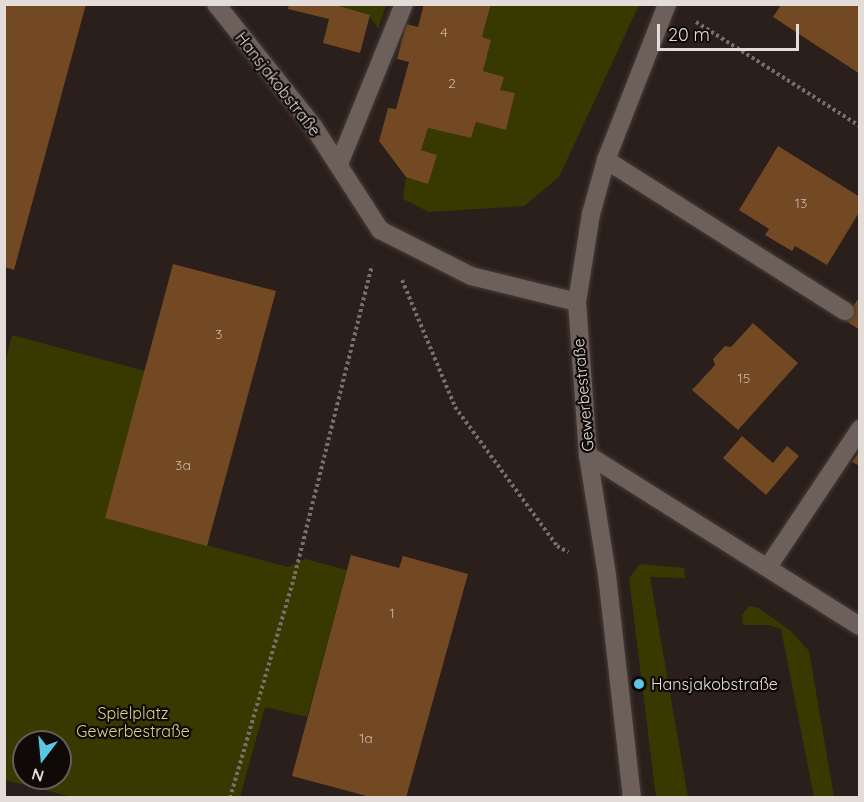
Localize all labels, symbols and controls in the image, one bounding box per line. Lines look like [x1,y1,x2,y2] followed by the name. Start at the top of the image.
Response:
[660,12,802,50] scale bar
[668,23,710,46] text: 20 m
[440,24,448,40] house number: 4
[231,28,325,140] street label: Hansjakobstraße
[448,75,456,91] house number: 2
[795,195,807,211] house number: 13
[215,326,223,342] house number: 3
[568,338,598,452] street label: Gewerbestraße
[738,370,750,386] house number: 15
[175,457,191,473] house number: 3a
[389,605,395,621] house number: 1
[651,674,778,694] place label: Hansjakobstraße
[632,677,646,691] marker: Hansjakobstraße
[76,703,190,741] park label: Spielplatz Gewerbestraße
[12,730,72,790] north arrow
[359,730,373,746] house number: 1a
[29,764,46,787] text: N

